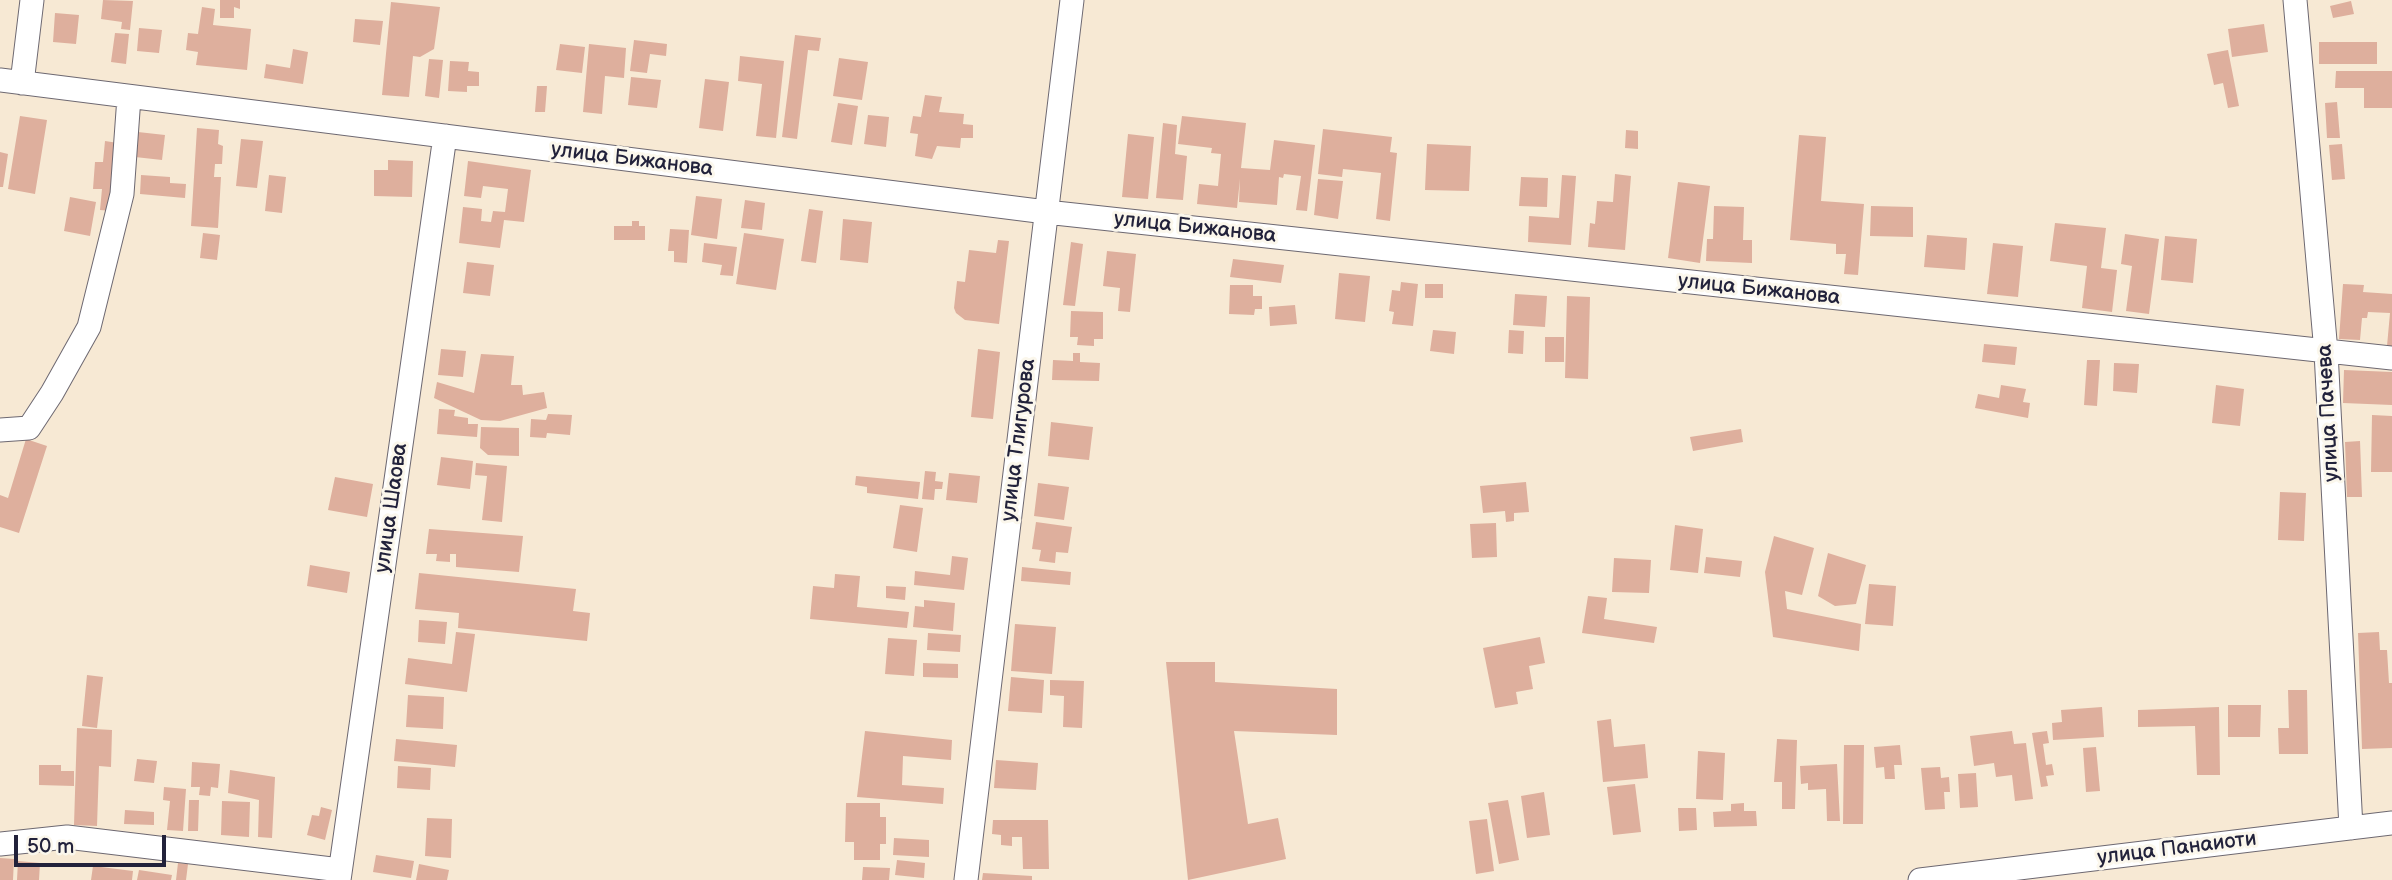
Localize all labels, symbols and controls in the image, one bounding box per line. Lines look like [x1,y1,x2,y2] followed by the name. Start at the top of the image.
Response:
[550,138,714,182] street label: улица Бижанова
[1113,207,1277,249] street label: улица Бижанова
[1677,269,1841,311] street label: улица Бижанова
[2313,344,2345,482] street label: улица Пачева
[997,357,1041,523] street label: улица Тлигурова
[370,441,414,575] street label: улица Шаова
[18,820,170,864] scale bar
[2096,827,2258,871] street label: улица Панаиоти
[27,834,74,859] text: 50 m

